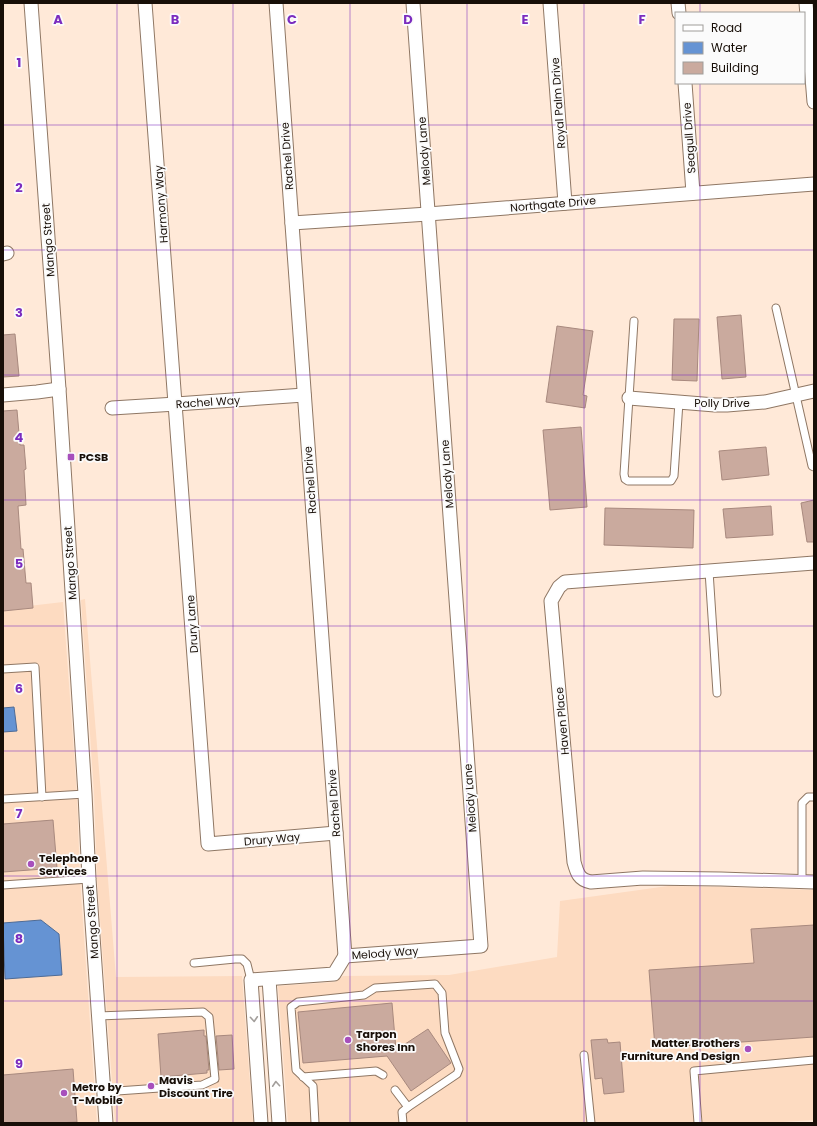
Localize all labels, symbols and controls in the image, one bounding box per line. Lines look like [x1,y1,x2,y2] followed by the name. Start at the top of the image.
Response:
[53,10,63,29] text: A
[171,10,180,29] text: B
[287,10,297,29] text: C
[403,10,413,29] text: D
[521,10,529,29] text: E
[638,10,646,29] text: F
[675,12,805,84] legend
[711,19,742,36] text: Road
[711,39,748,56] text: Water
[17,53,21,72] text: 1
[547,57,569,149] street label: Royal Palm Drive
[711,59,759,76] text: Building
[679,102,699,174] street label: Seagull Drive
[414,116,434,186] street label: Melody Lane
[277,121,297,190] street label: Rachel Drive
[150,164,172,243] street label: Harmony Way
[15,178,23,197] text: 2
[509,192,597,216] street label: Northgate Drive
[37,203,59,277] street label: Mango Street
[15,303,23,322] text: 3
[175,392,242,412] street label: Rachel Way
[694,395,750,411] street label: Polly Drive
[15,428,24,447] text: 4
[437,439,457,509] street label: Melody Lane
[300,445,320,514] street label: Rachel Drive
[79,449,108,465] place label: PCSB
[66,452,76,462] marker: PCSB
[59,526,81,600] street label: Mango Street
[15,554,23,573] text: 5
[182,594,202,654] street label: Drury Lane
[15,679,23,698] text: 6
[551,686,573,756] street label: Haven Place
[460,763,480,833] street label: Melody Lane
[324,768,344,837] street label: Rachel Drive
[16,804,23,823] text: 7
[243,828,302,849] street label: Drury Way
[39,850,99,879] place label: Telephone Services
[26,859,36,869] marker: Telephone Services
[81,885,103,959] street label: Mango Street
[15,929,23,948] text: 8
[351,943,420,963] street label: Melody Way
[249,1016,258,1022] one-way arrow
[356,1026,415,1055] place label: Tarpon Shores Inn
[343,1035,353,1045] marker: Tarpon Shores Inn
[621,1035,740,1064] place label: Matter Brothers Furniture And Design
[743,1044,753,1054] marker: Matter Brothers Furniture And Design
[15,1054,23,1073] text: 9
[159,1072,233,1101] place label: Mavis Discount Tire
[72,1079,123,1108] place label: Metro by T-Mobile
[146,1081,156,1091] marker: Mavis Discount Tire
[272,1081,281,1087] one-way arrow
[59,1088,69,1098] marker: Metro by T-Mobile

